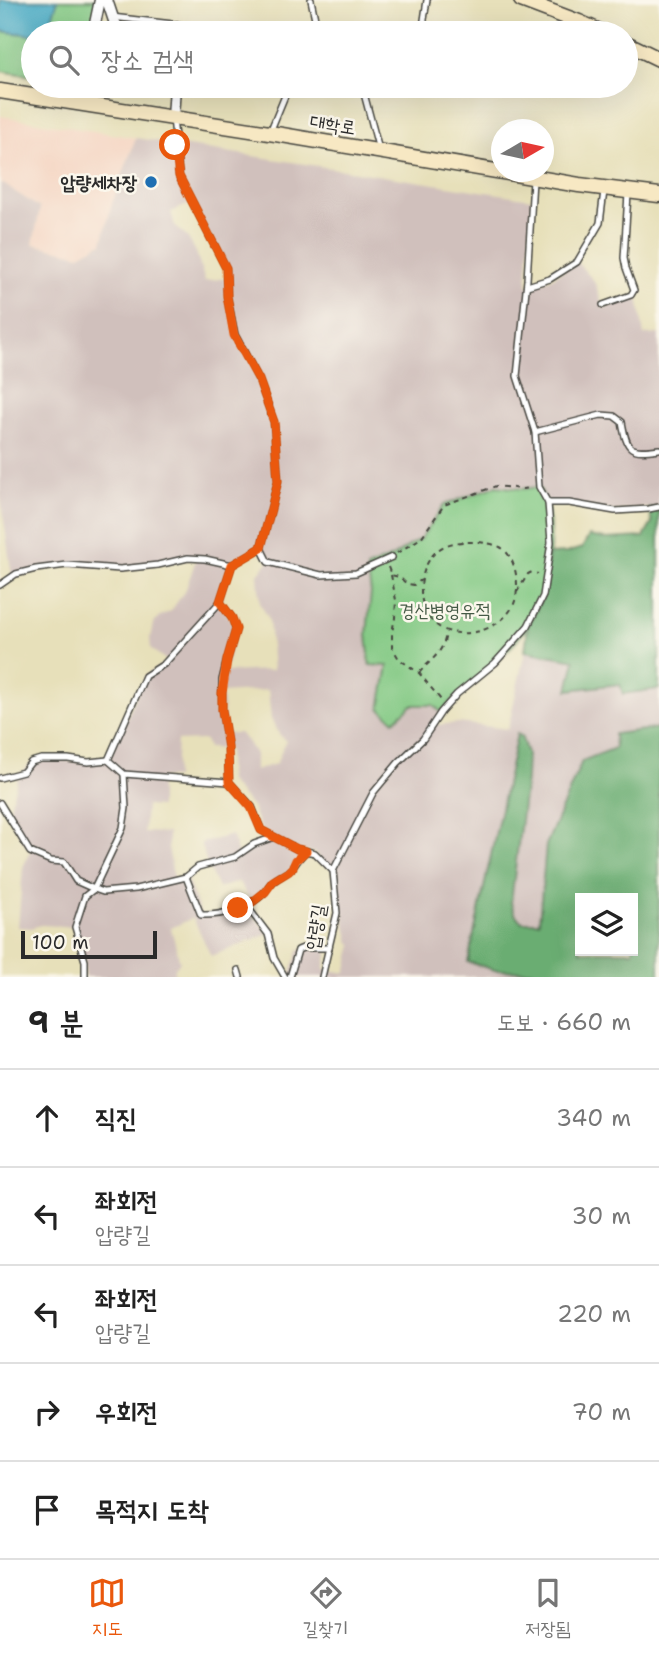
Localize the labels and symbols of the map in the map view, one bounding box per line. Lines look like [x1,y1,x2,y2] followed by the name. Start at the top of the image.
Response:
[308,109,358,140] street label: 대학로
[491,119,554,182] north arrow
[159,129,190,160] route start
[61,170,138,195] place label: 압량세차장
[143,174,159,190] marker: 압량세차장
[399,598,491,623] park label: 경산병영유적
[222,892,253,923] route end
[300,902,331,952] street label: 압량길
[21,928,158,960] scale bar

